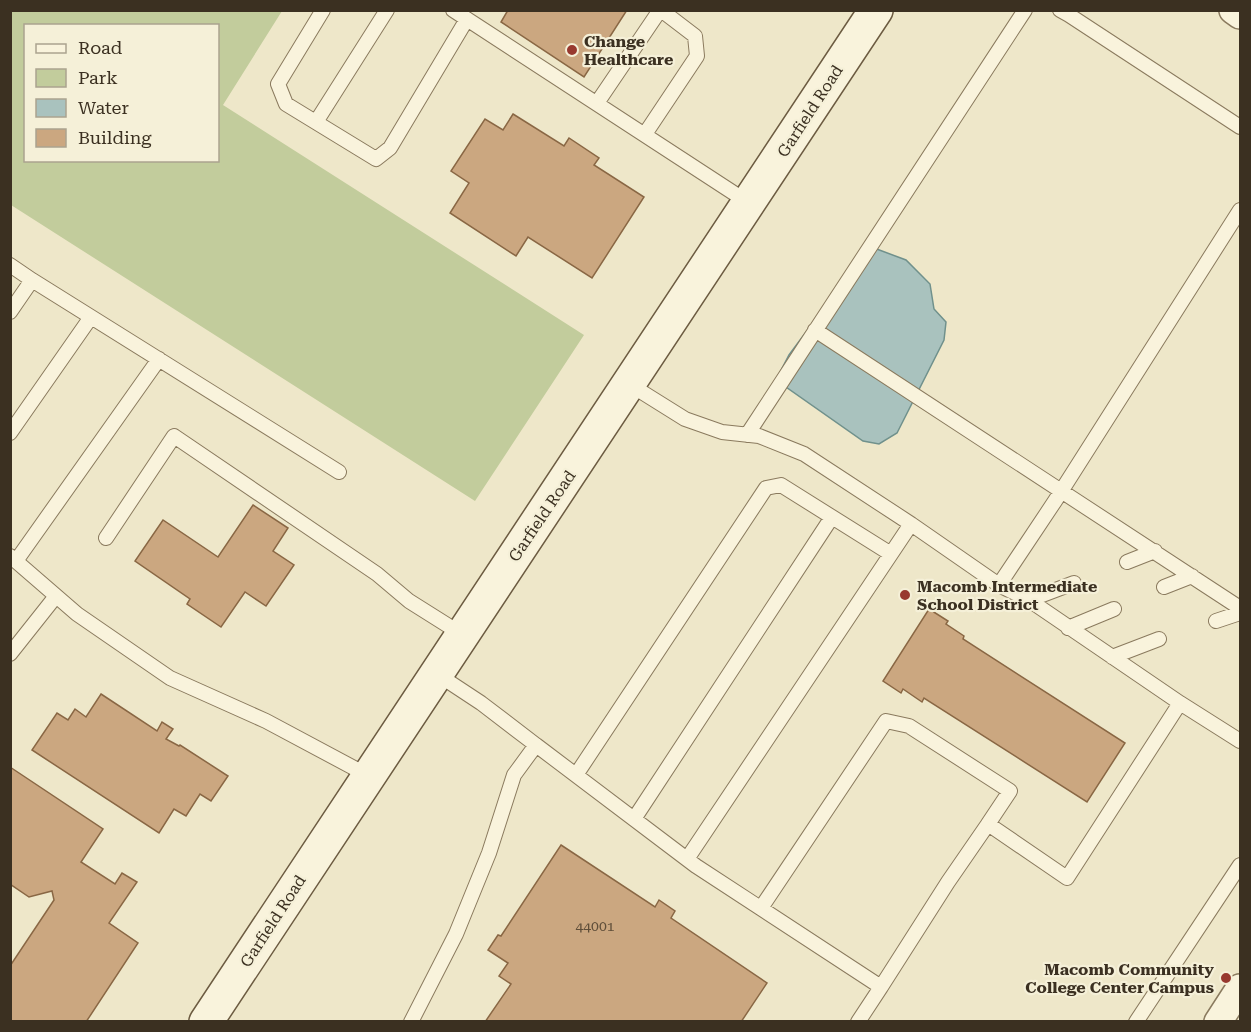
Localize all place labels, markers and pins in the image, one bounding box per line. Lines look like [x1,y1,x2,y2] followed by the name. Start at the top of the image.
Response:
[584,32,673,69] place label: Change Healthcare
[565,43,579,57] marker: Change Healthcare
[917,577,1097,614] place label: Macomb Intermediate School District
[898,588,912,602] marker: Macomb Intermediate School District
[1025,960,1214,997] place label: Macomb Community College Center Campus
[1219,971,1233,985] marker: Macomb Community College Center Campus

